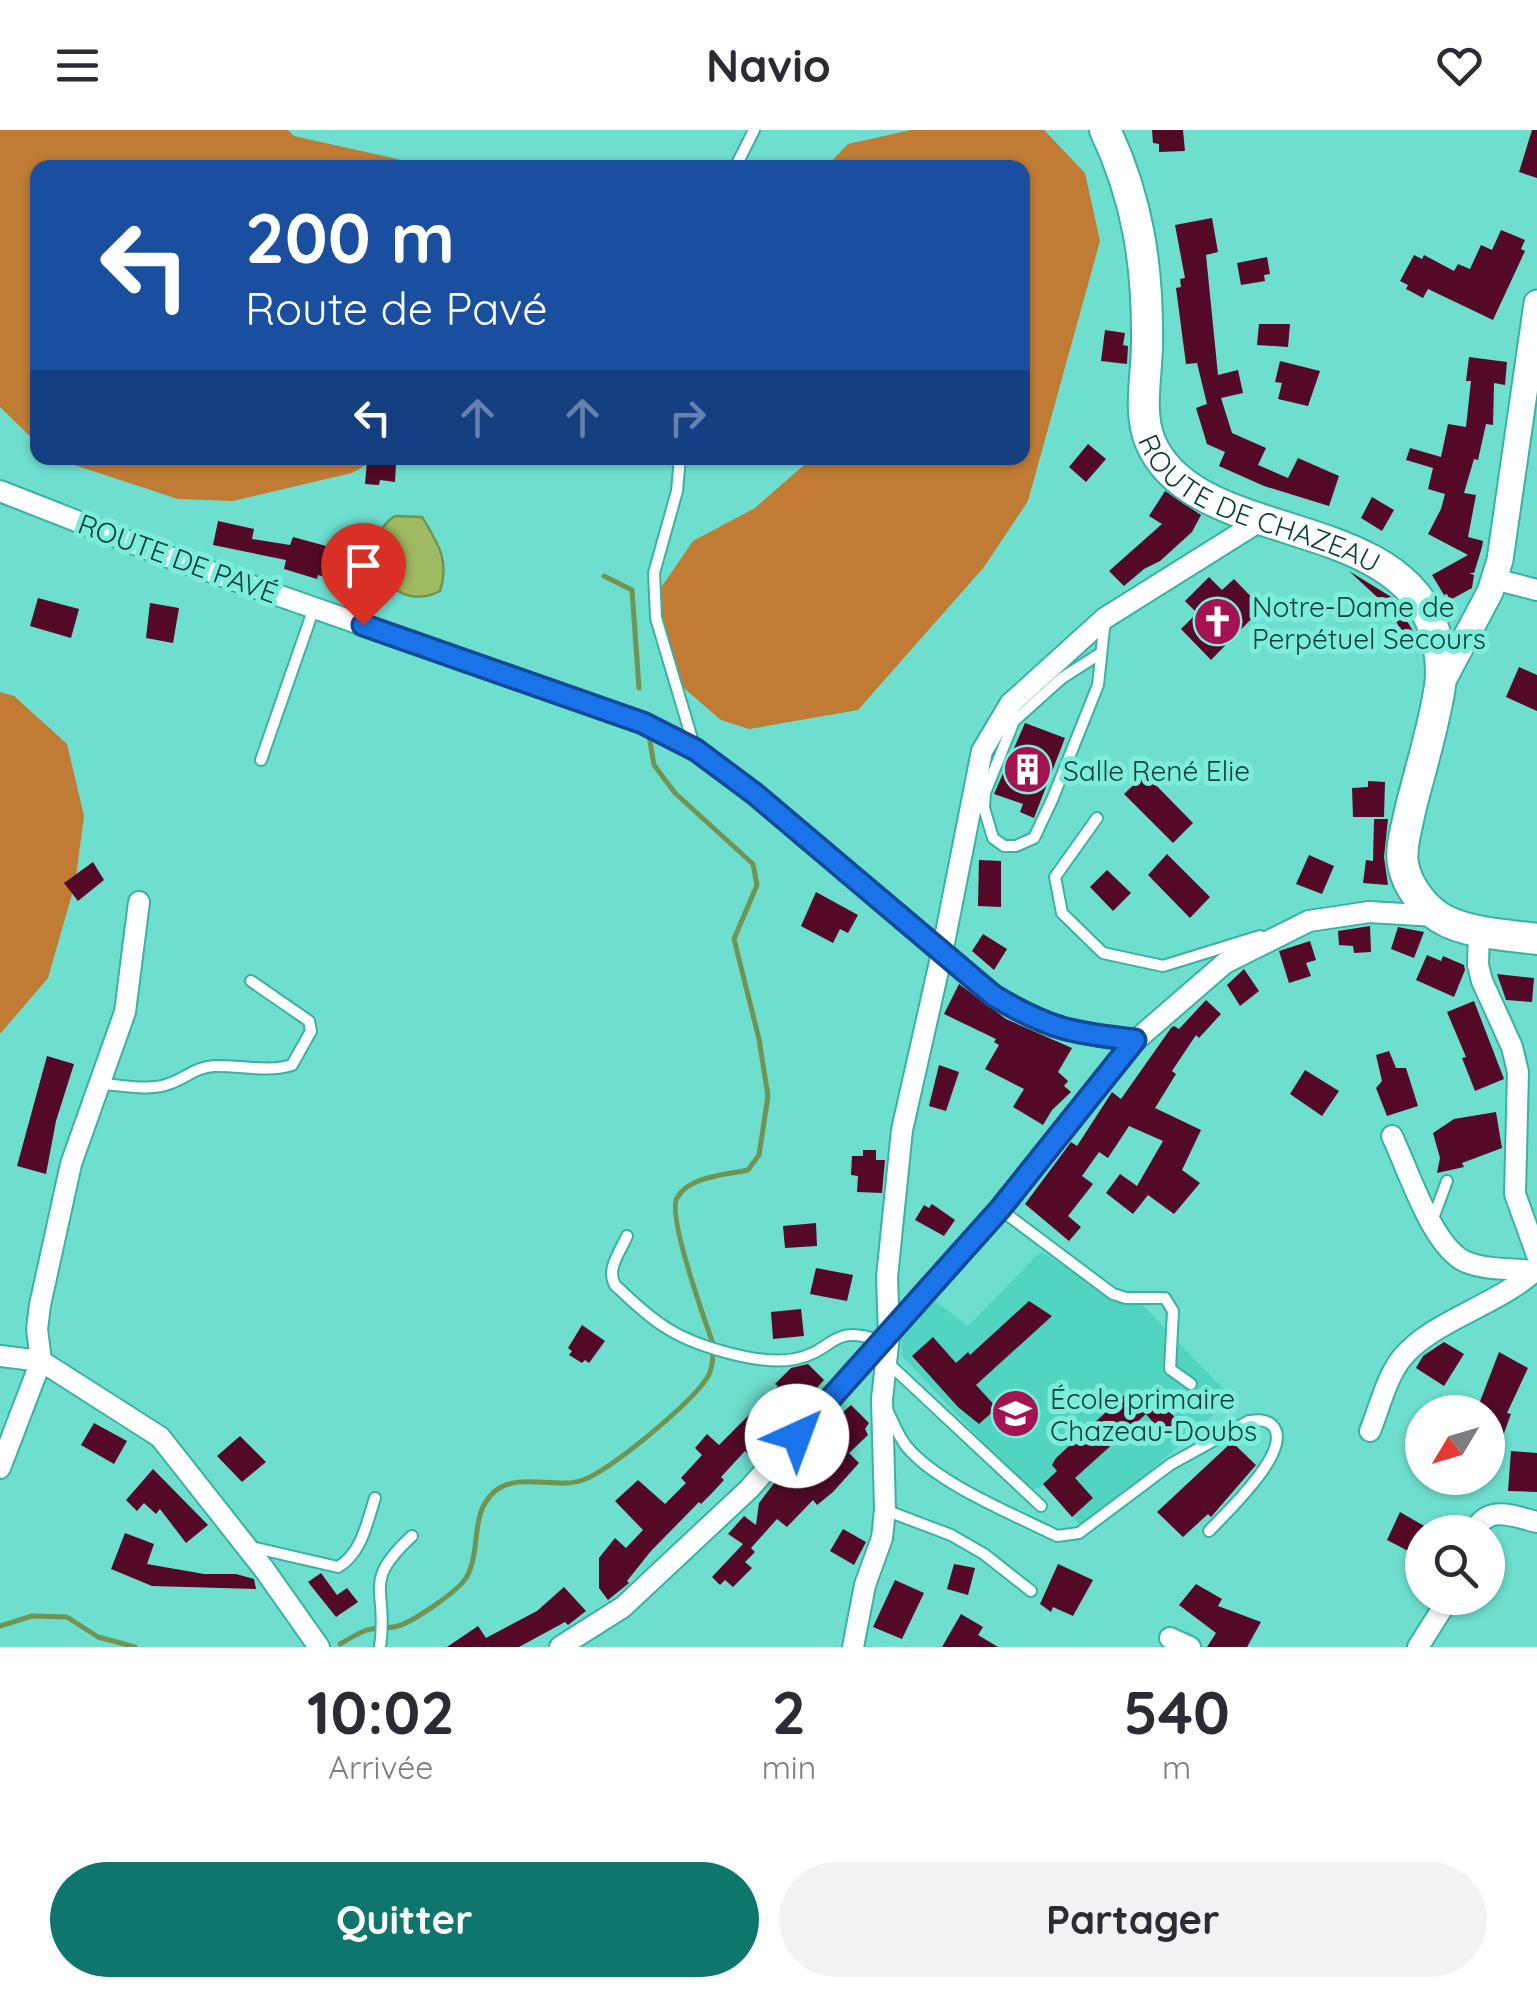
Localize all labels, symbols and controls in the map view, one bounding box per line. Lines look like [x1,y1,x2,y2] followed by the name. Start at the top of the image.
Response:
[706,37,831,93] text: Navio
[50,38,105,93] icon: menu
[1432,38,1487,93] icon: heart
[245,193,455,281] text: 200 m
[80,200,210,330] icon: left
[245,280,548,336] text: Route de Pavé
[345,390,400,445] icon: left
[450,390,505,445] icon: ahead
[555,390,610,445] icon: ahead
[660,390,715,445] icon: right
[1131,428,1387,579] street label: ROUTE DE CHAZEAU
[74,506,282,610] street label: ROUTE DE PAVÉ
[321,523,406,626] pin
[336,538,391,593] icon: arrive
[1252,589,1486,656] place label: Notre-Dame de Perpétuel Secours
[1191,596,1243,648] church icon: Notre-Dame de Perpétuel Secours
[1002,744,1054,796] building icon: Salle René Elie
[1063,753,1250,788] place label: Salle René Elie
[1050,1381,1257,1448] place label: École primaire Chazeau-Doubs
[745,1384,849,1488] position arrow
[989,1388,1041,1440] school or university icon: École primaire Chazeau-Doubs
[1405,1395,1505,1495] north arrow
[1405,1395,1505,1615] map controls
[1405,1515,1505,1615] button: search
[307,1674,455,1749] text: 10:02
[772,1674,806,1749] text: 2
[1123,1674,1230,1749] text: 540
[328,1747,433,1787] text: Arrivée
[762,1747,816,1787] text: min
[1162,1747,1191,1787] text: m
[50,1862,759,1977] button: Quitter
[779,1862,1487,1977] button: Partager

